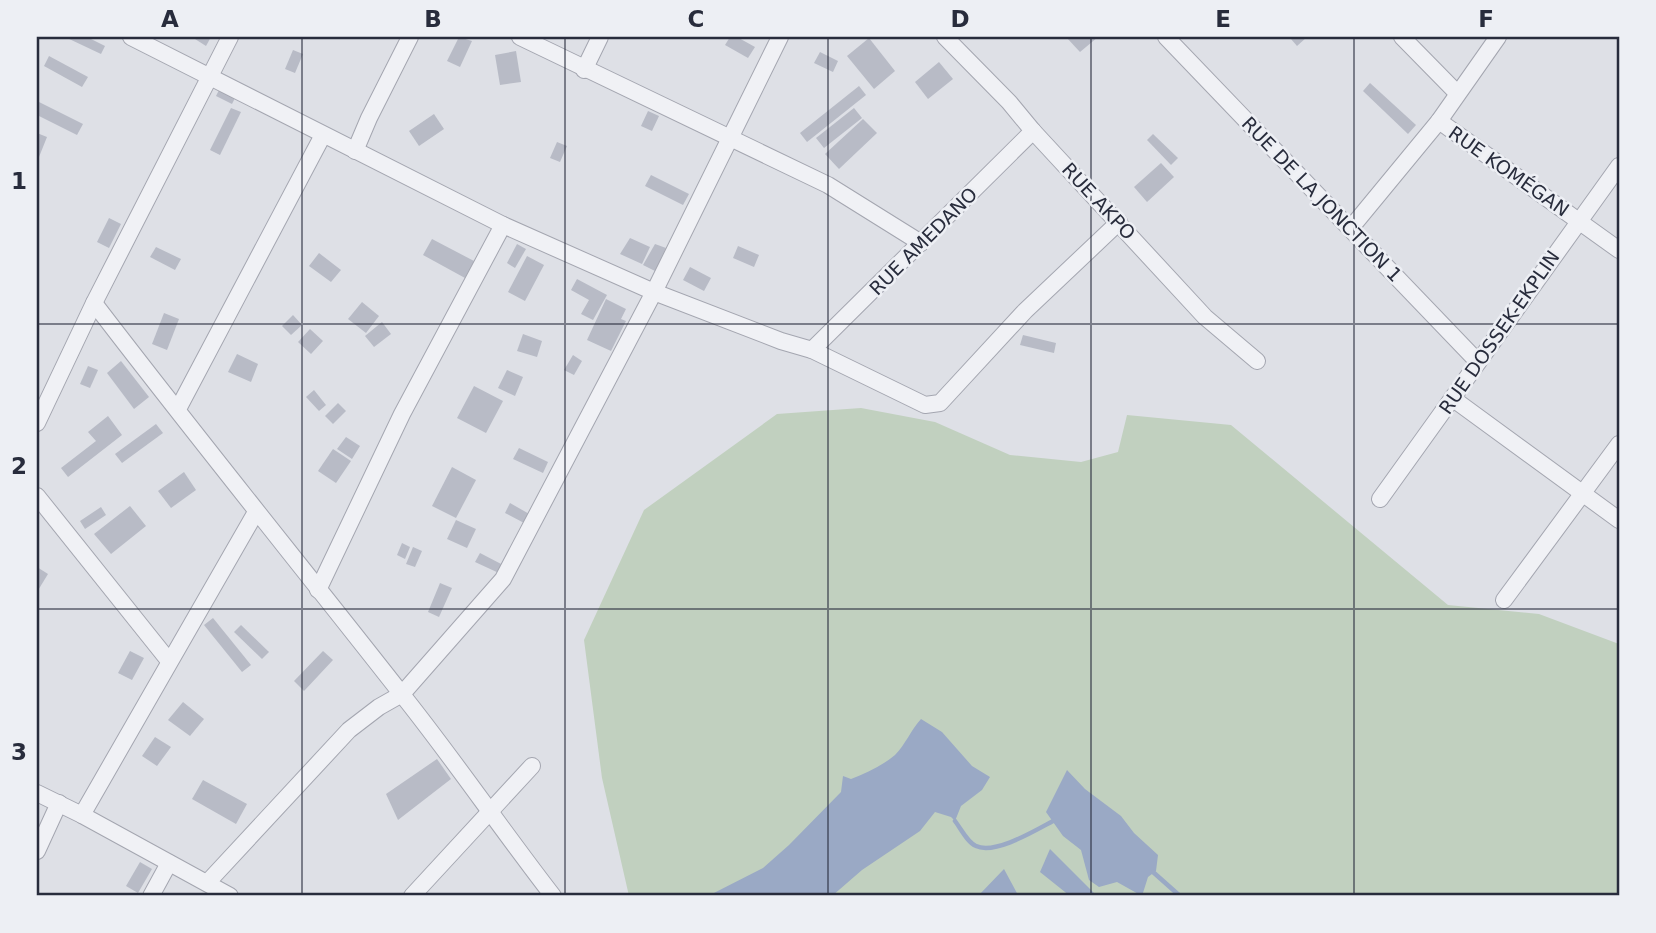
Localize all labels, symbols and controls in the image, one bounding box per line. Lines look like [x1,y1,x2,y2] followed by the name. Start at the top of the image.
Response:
[161,6,179,32] text: A
[424,6,442,32] text: B
[688,6,704,32] text: C
[950,6,970,32] text: D
[1215,6,1231,32] text: E
[1478,6,1494,32] text: F
[1238,112,1406,286] street label: RUE DE LA JONCTION 1
[1445,121,1573,221] street label: RUE KOMÉGAN
[1058,158,1140,244] street label: RUE AKPO
[11,168,27,194] text: 1
[865,183,981,299] street label: RUE AMEDANO
[1434,246,1564,418] street label: RUE DOSSEK-EKPLIN
[11,453,27,479] text: 2
[11,739,27,765] text: 3

